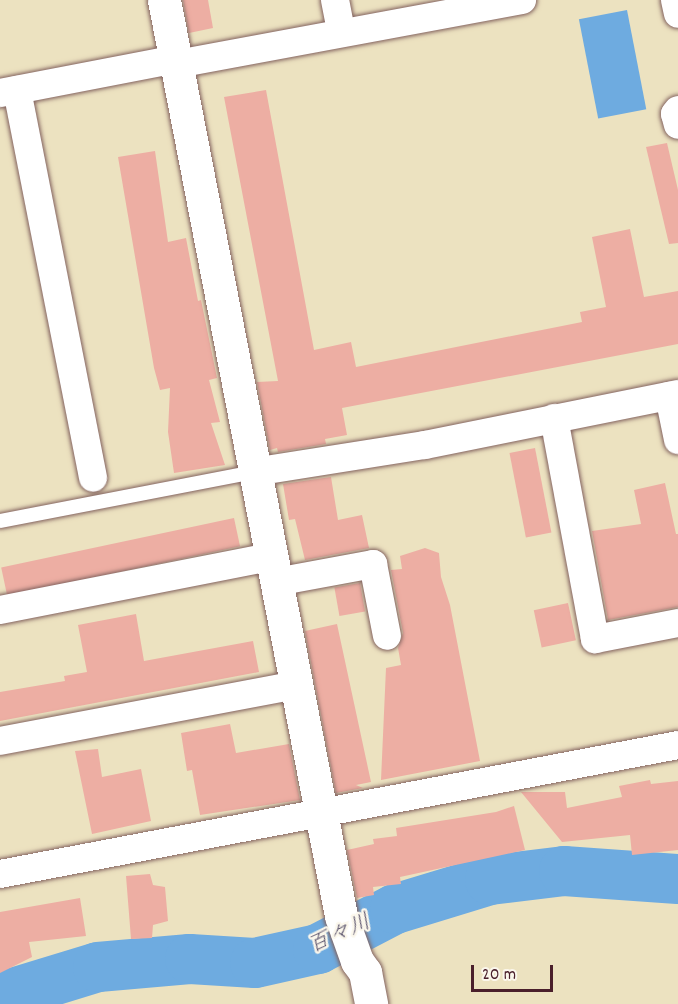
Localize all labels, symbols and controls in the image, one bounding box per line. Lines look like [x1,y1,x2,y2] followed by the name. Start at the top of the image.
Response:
[304,910,376,960] water label: 百々川
[474,953,556,991] scale bar
[482,963,516,988] text: 20 m

